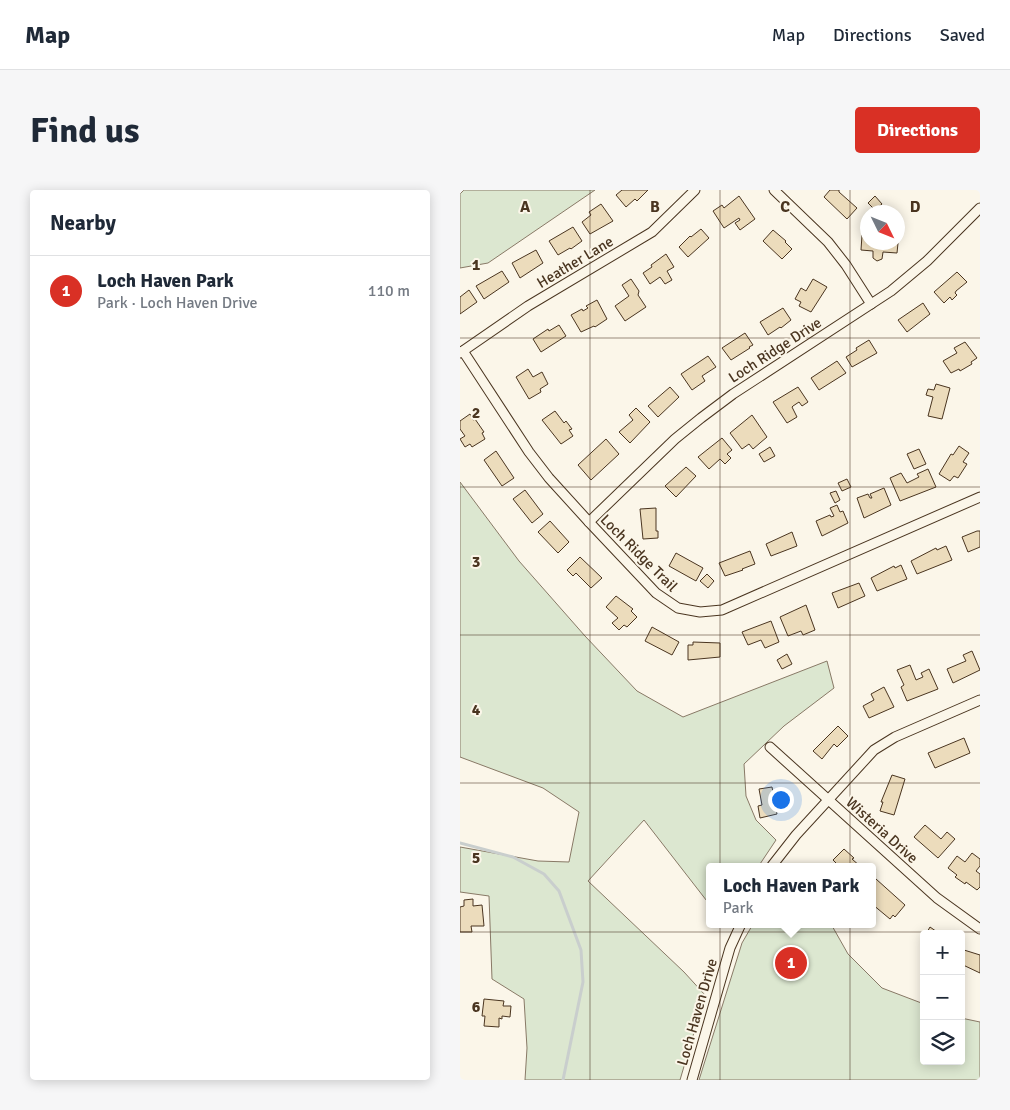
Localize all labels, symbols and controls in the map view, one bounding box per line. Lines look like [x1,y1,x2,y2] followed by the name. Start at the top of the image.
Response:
[25,20,70,50] text: Map
[772,24,805,46] text: Map
[833,24,912,46] text: Directions
[940,24,985,46] text: Saved
[855,107,980,153] button: Directions
[30,109,140,152] text: Find us
[520,197,531,217] text: A
[650,197,660,217] text: B
[780,197,790,217] text: C
[910,197,921,217] text: D
[860,205,905,250] north arrow
[50,210,116,236] text: Nearby
[534,232,616,292] street label: Heather Lane
[472,255,481,275] text: 1
[97,269,234,293] text: Loch Haven Park
[62,281,70,301] text: 1
[368,281,410,301] text: 110 m
[97,293,257,313] text: Park · Loch Haven Drive
[725,313,825,387] street label: Loch Ridge Drive
[472,403,480,423] text: 2
[597,511,681,595] street label: Loch Ridge Trail
[472,552,480,572] text: 3
[472,700,481,720] text: 4
[768,787,794,813] your location
[842,793,922,867] street label: Wisteria Drive
[472,848,480,868] text: 5
[706,863,876,928] popup
[723,874,859,898] text: Loch Haven Park
[723,898,753,918] text: Park
[920,930,965,1065] map controls
[920,930,965,975] button: +
[775,944,807,982] pin: 1
[673,956,721,1068] street label: Loch Haven Drive
[920,975,965,1020] button: −
[472,997,481,1017] text: 6
[920,1020,965,1065] button: layers

